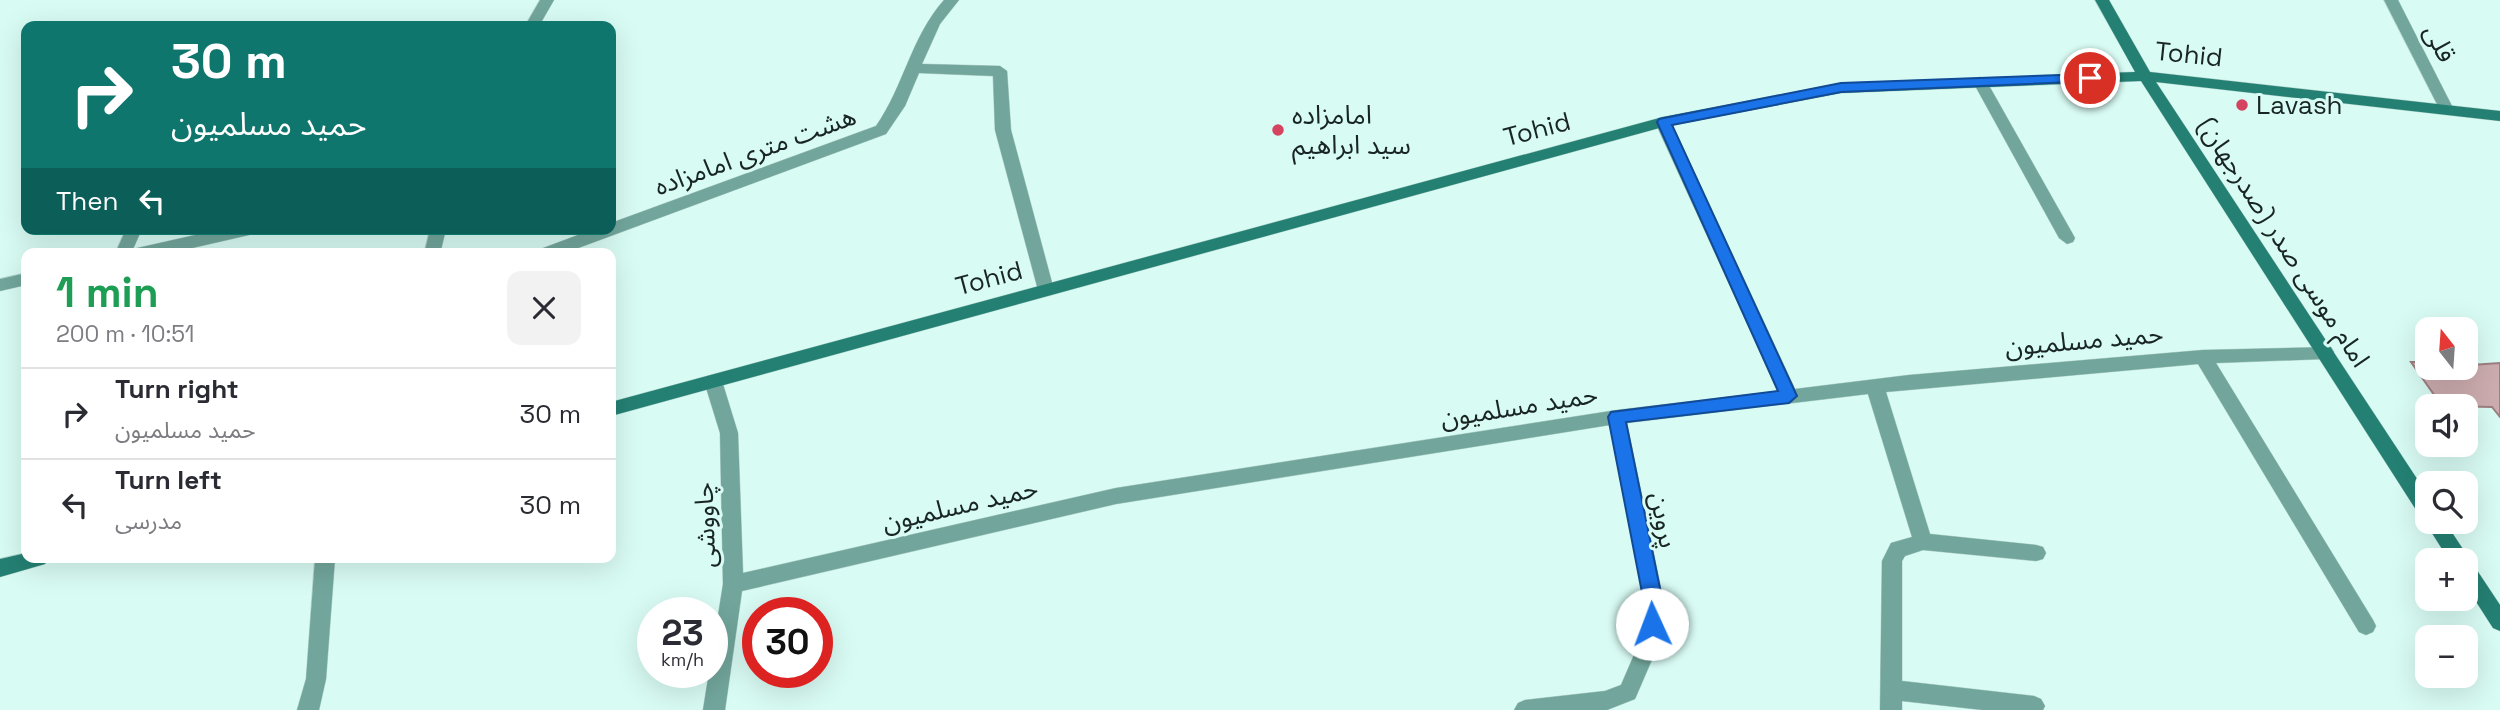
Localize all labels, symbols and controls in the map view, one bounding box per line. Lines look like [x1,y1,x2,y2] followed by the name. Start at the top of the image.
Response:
[2416,18,2464,68] street label: قلی
[171,30,287,92] text: 30 m
[2154,34,2224,74] street label: Tohid
[2060,48,2120,108] pin
[56,49,147,140] icon: right
[2071,59,2109,97] icon: arrive
[2256,88,2343,122] place label: Lavash
[2234,97,2250,113] marker: Lavash
[1292,98,1411,165] place label: امامزاده سید ابراهیم
[650,99,860,203] street label: هشت متری امامزاده
[171,104,367,144] text: حمید مسلمیون
[1500,104,1574,154] street label: Tohid
[2188,110,2378,375] street label: (صدرجهان) امام موسی صدر
[1270,122,1286,138] marker: امامزاده سید ابراهیم
[133,182,171,220] icon: left
[56,184,119,218] text: Then
[952,253,1026,303] street label: Tohid
[56,266,159,319] text: 1 min
[507,271,581,345] button: close
[2003,316,2165,364] street label: حمید مسلمیون
[2415,317,2478,380] north arrow
[2415,317,2478,688] map controls
[56,319,194,349] text: 200 m · 10:51
[115,372,239,406] text: Turn right
[1438,377,1600,435] street label: حمید مسلمیون
[2415,394,2478,457] button: sound
[56,395,94,433] icon: right
[520,397,581,431] text: 30 m
[115,415,256,445] text: حمید مسلمیون
[115,463,222,497] text: Turn left
[879,471,1041,539] street label: حمید مسلمیون
[2415,471,2478,534] button: search
[687,482,724,568] street label: چاووشی
[56,486,94,524] icon: left
[520,488,581,522] text: 30 m
[1642,489,1686,551] street label: پروین
[115,506,182,536] text: مدرسی
[2415,548,2478,611] button: +
[1615,587,1689,661] position arrow
[742,597,833,688] speed limit sign: 30
[661,611,704,655] text: 23
[2415,625,2478,688] button: −
[661,648,704,671] text: km/h

